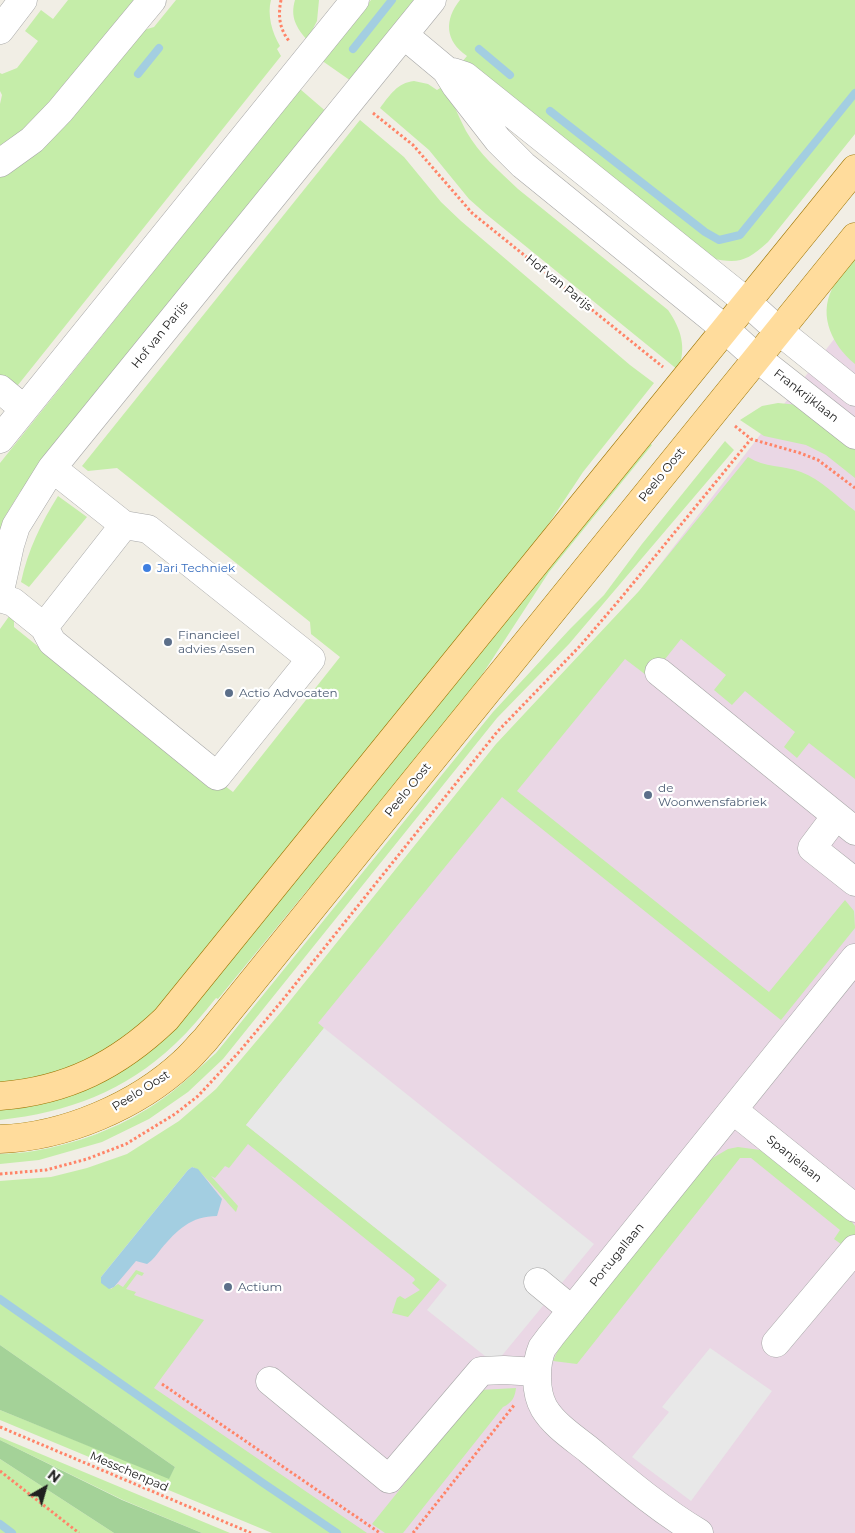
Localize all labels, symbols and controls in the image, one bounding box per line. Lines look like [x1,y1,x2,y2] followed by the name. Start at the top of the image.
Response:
[523,252,595,314] street label: Hof van Parijs
[129,299,191,371] street label: Hof van Parijs
[771,366,841,426] street label: Frankrijklaan
[636,445,688,505] street label: Peelo Oost
[157,561,235,575] place label: Jari Techniek
[141,562,153,574] marker: Jari Techniek
[178,628,255,656] place label: Financieel advies Assen
[162,636,174,648] marker: Financieel advies Assen
[239,686,338,700] place label: Actio Advocaten
[223,687,235,699] marker: Actio Advocaten
[382,760,434,820] street label: Peelo Oost
[658,781,767,809] place label: de Woonwensfabriek
[642,789,654,801] marker: de Woonwensfabriek
[110,1068,172,1114] street label: Peelo Oost
[764,1132,824,1186] street label: Spanjelaan
[587,1220,647,1290] street label: Portugallaan
[238,1280,282,1294] place label: Actium
[222,1281,234,1293] marker: Actium
[88,1449,170,1495] street label: Messchenpad
[20,1463,70,1513] north arrow
[44,1466,64,1487] text: N

